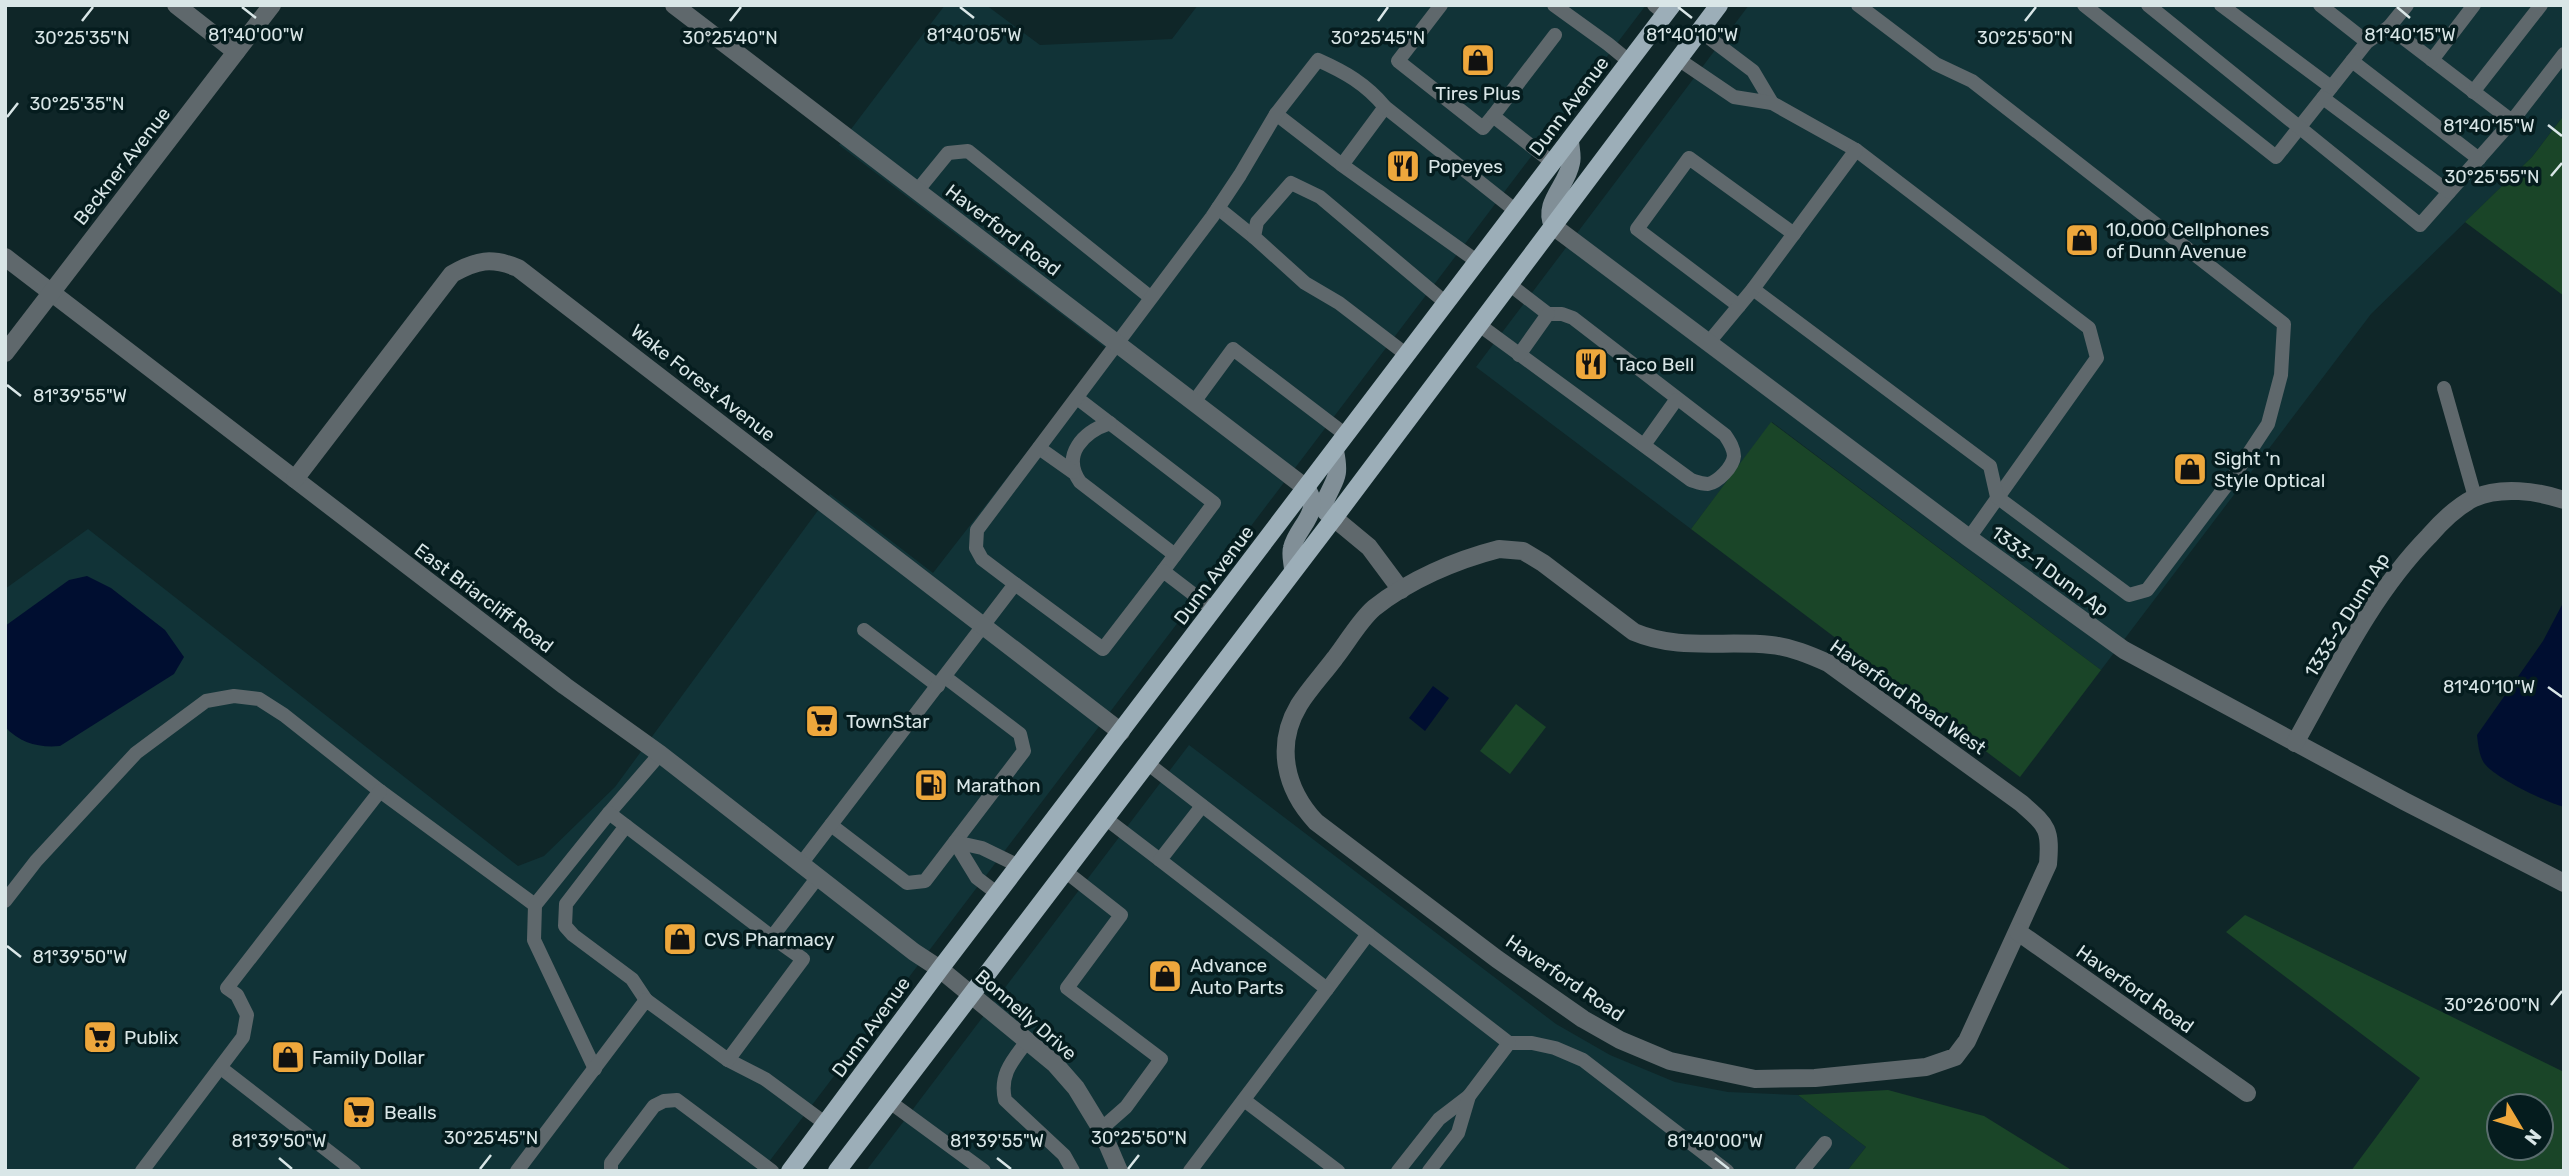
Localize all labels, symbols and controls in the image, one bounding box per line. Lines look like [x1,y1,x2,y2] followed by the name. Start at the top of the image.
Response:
[208,24,304,46] text: 81°40'00"W
[926,24,1022,46] text: 81°40'05"W
[1646,24,1738,46] text: 81°40'10"W
[2364,24,2456,46] text: 81°40'15"W
[34,27,130,49] text: 30°25'35"N
[682,27,778,49] text: 30°25'40"N
[1331,27,1425,49] text: 30°25'45"N
[1977,27,2073,49] text: 30°25'50"N
[1459,41,1497,79] shop icon: Tires Plus
[1524,52,1614,160] street label: Dunn Avenue
[1435,82,1521,105] place label: Tires Plus
[29,93,125,115] text: 30°25'35"N
[69,102,175,230] street label: Beckner Avenue
[2443,115,2535,137] text: 81°40'15"W
[1384,147,1422,185] restaurant icon: Popeyes
[1428,155,1503,178] place label: Popeyes
[2444,166,2540,188] text: 30°25'55"N
[941,179,1065,281] street label: Haverford Road
[2106,218,2269,263] place label: 10,000 Cellphones of Dunn Avenue
[2063,221,2101,259] shop icon: 10,000 Cellphones of Dunn Avenue
[626,319,780,447] street label: Wake Forest Avenue
[1572,345,1610,383] restaurant icon: Taco Bell
[1616,353,1694,376] place label: Taco Bell
[33,385,127,407] text: 81°39'55"W
[2214,447,2325,492] place label: Sight 'n Style Optical
[2171,450,2209,488] shop icon: Sight 'n Style Optical
[1169,521,1259,629] street label: Dunn Avenue
[1987,521,2113,621] street label: 1333-1 Dunn Ap
[410,538,558,658] street label: East Briarcliff Road
[2300,549,2394,681] street label: 1333-2 Dunn Ap
[1826,635,1991,760] street label: Haverford Road West
[2443,676,2535,698] text: 81°40'10"W
[803,702,841,740] supermarket icon: TownStar
[846,710,930,733] place label: TownStar
[912,766,950,804] fuel station icon: Marathon
[956,774,1040,797] place label: Marathon
[661,920,699,958] shop icon: CVS Pharmacy
[704,928,834,951] place label: CVS Pharmacy
[1501,930,1629,1026] street label: Haverford Road
[2072,940,2198,1038] street label: Haverford Road
[33,946,127,968] text: 81°39'50"W
[1190,954,1284,999] place label: Advance Auto Parts
[1146,957,1184,995] shop icon: Advance Auto Parts
[971,965,1081,1065] street label: Bonnelly Drive
[827,972,915,1082] street label: Dunn Avenue
[2444,994,2540,1016] text: 30°26'00"N
[81,1018,119,1056] supermarket icon: Publix
[124,1026,178,1049] place label: Publix
[269,1038,307,1076] shop icon: Family Dollar
[312,1046,426,1069] place label: Family Dollar
[2485,1092,2555,1162] north arrow
[340,1093,378,1131] supermarket icon: Bealls
[384,1101,437,1124] place label: Bealls
[2520,1125,2546,1150] text: N
[444,1127,538,1149] text: 30°25'45"N
[1091,1127,1187,1149] text: 30°25'50"N
[232,1130,326,1152] text: 81°39'50"W
[950,1130,1044,1152] text: 81°39'55"W
[1667,1130,1763,1152] text: 81°40'00"W

